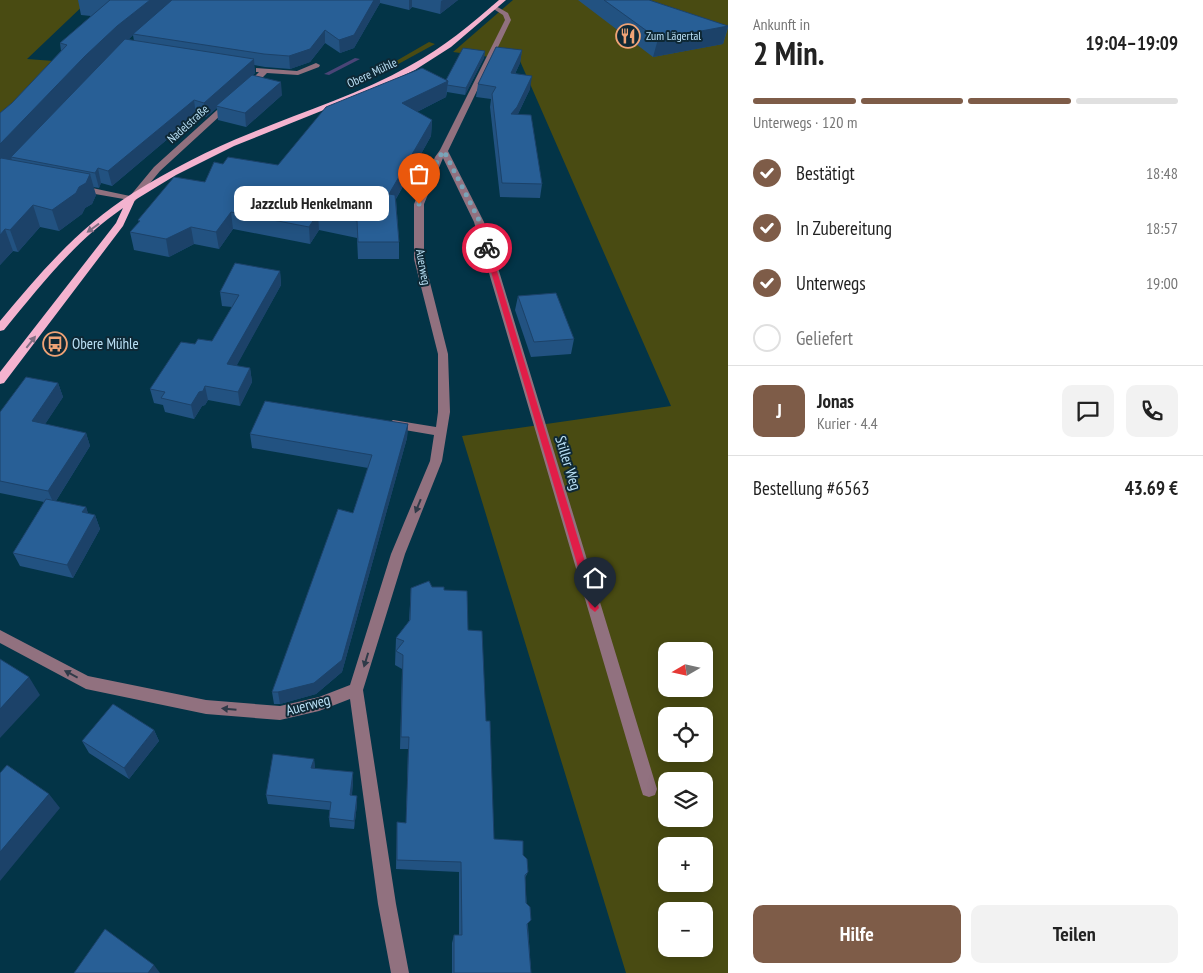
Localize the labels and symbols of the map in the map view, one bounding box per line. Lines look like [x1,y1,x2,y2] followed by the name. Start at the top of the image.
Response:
[615,23,641,49] restaurant icon: Zum Lägertal
[646,28,701,43] place label: Zum Lägertal
[344,54,399,91] street label: Obere Mühle
[164,101,211,146] street label: Nadelstraße
[398,153,440,204] pin
[234,186,389,222] callout: Jazzclub Henkelmann
[87,222,100,233] one-way arrow
[462,223,512,273] courier
[413,248,434,286] street label: Auerweg
[42,331,68,357] bus stop icon: Obere Mühle
[72,334,139,353] place label: Obere Mühle
[25,336,36,349] one-way arrow
[551,433,586,492] street label: Stiller Weg
[413,499,421,513] one-way arrow
[574,557,616,608] pin
[658,642,712,698] north arrow
[361,652,369,667] one-way arrow
[65,670,78,679] one-way arrow
[284,689,332,720] street label: Auerweg
[221,705,237,713] one-way arrow

